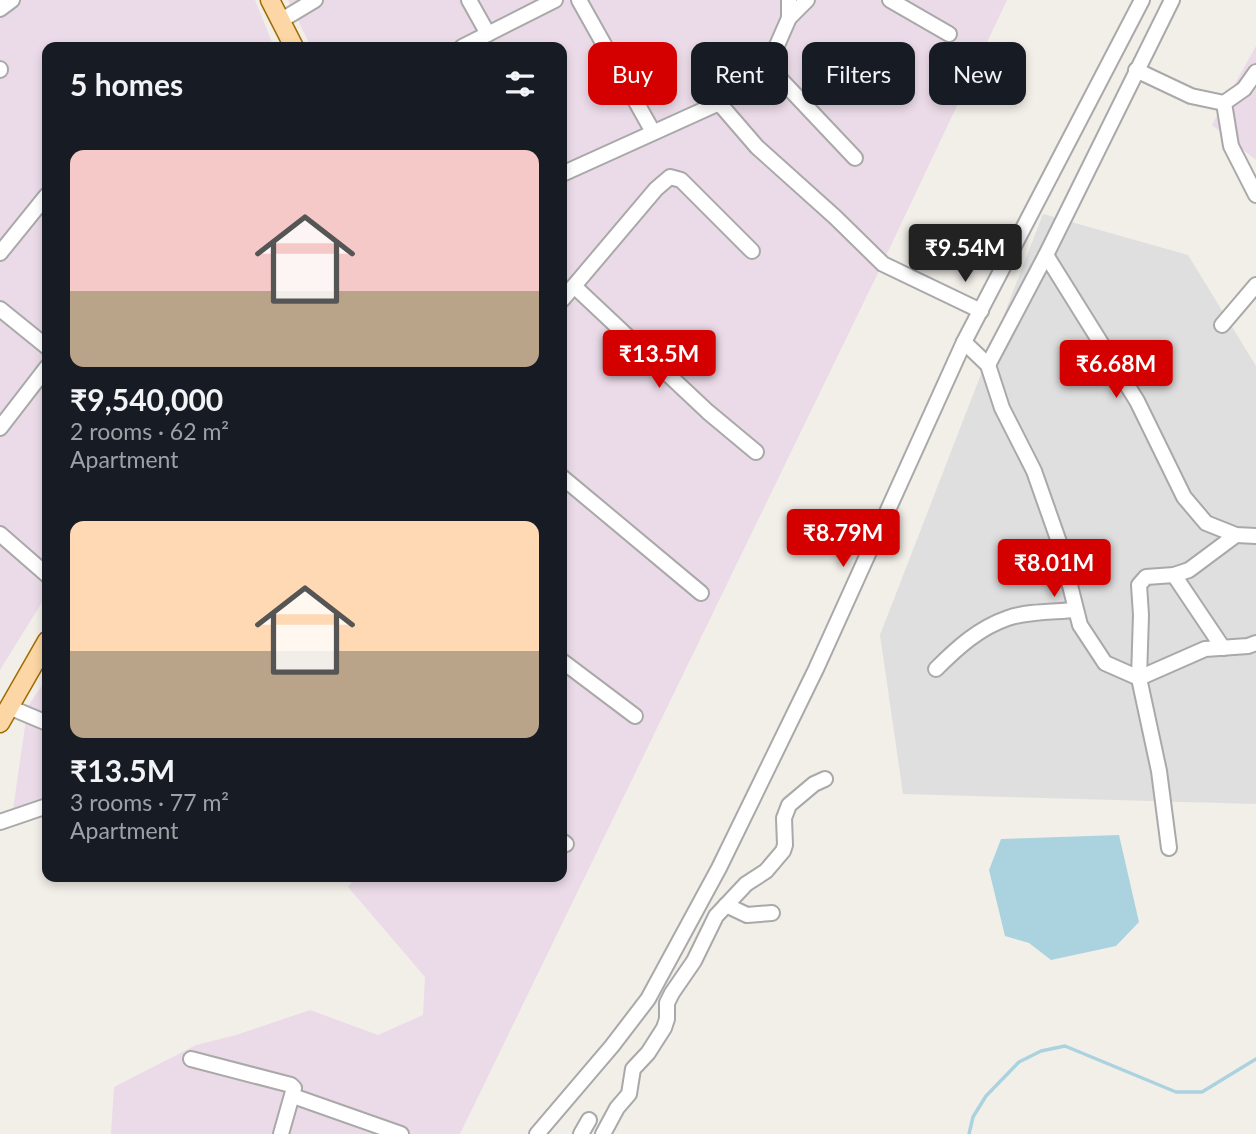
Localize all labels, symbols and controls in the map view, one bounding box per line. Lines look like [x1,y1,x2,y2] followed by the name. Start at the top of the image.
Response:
[588,42,677,105] chip: Buy
[691,42,788,105] chip: Rent
[802,42,915,105] chip: Filters
[929,42,1026,105] chip: New
[501,65,539,103] icon: filters
[70,66,183,102] text: 5 homes
[242,196,368,322] icon: home
[908,224,1022,284] pin: ₹9.54M
[925,233,1005,261] text: ₹9.54M
[602,330,716,390] pin: ₹13.5M
[619,339,699,367] text: ₹13.5M
[1059,340,1173,400] pin: ₹6.68M
[1076,349,1156,377] text: ₹6.68M
[70,381,223,417] text: ₹9,540,000
[70,417,229,445] text: 2 rooms · 62 m²
[70,445,178,473] text: Apartment
[786,510,900,569] pin: ₹8.79M
[803,518,883,546] text: ₹8.79M
[997,540,1111,599] pin: ₹8.01M
[1014,548,1094,576] text: ₹8.01M
[242,567,368,693] icon: home
[70,752,175,788] text: ₹13.5M
[70,788,229,816] text: 3 rooms · 77 m²
[70,816,178,844] text: Apartment

